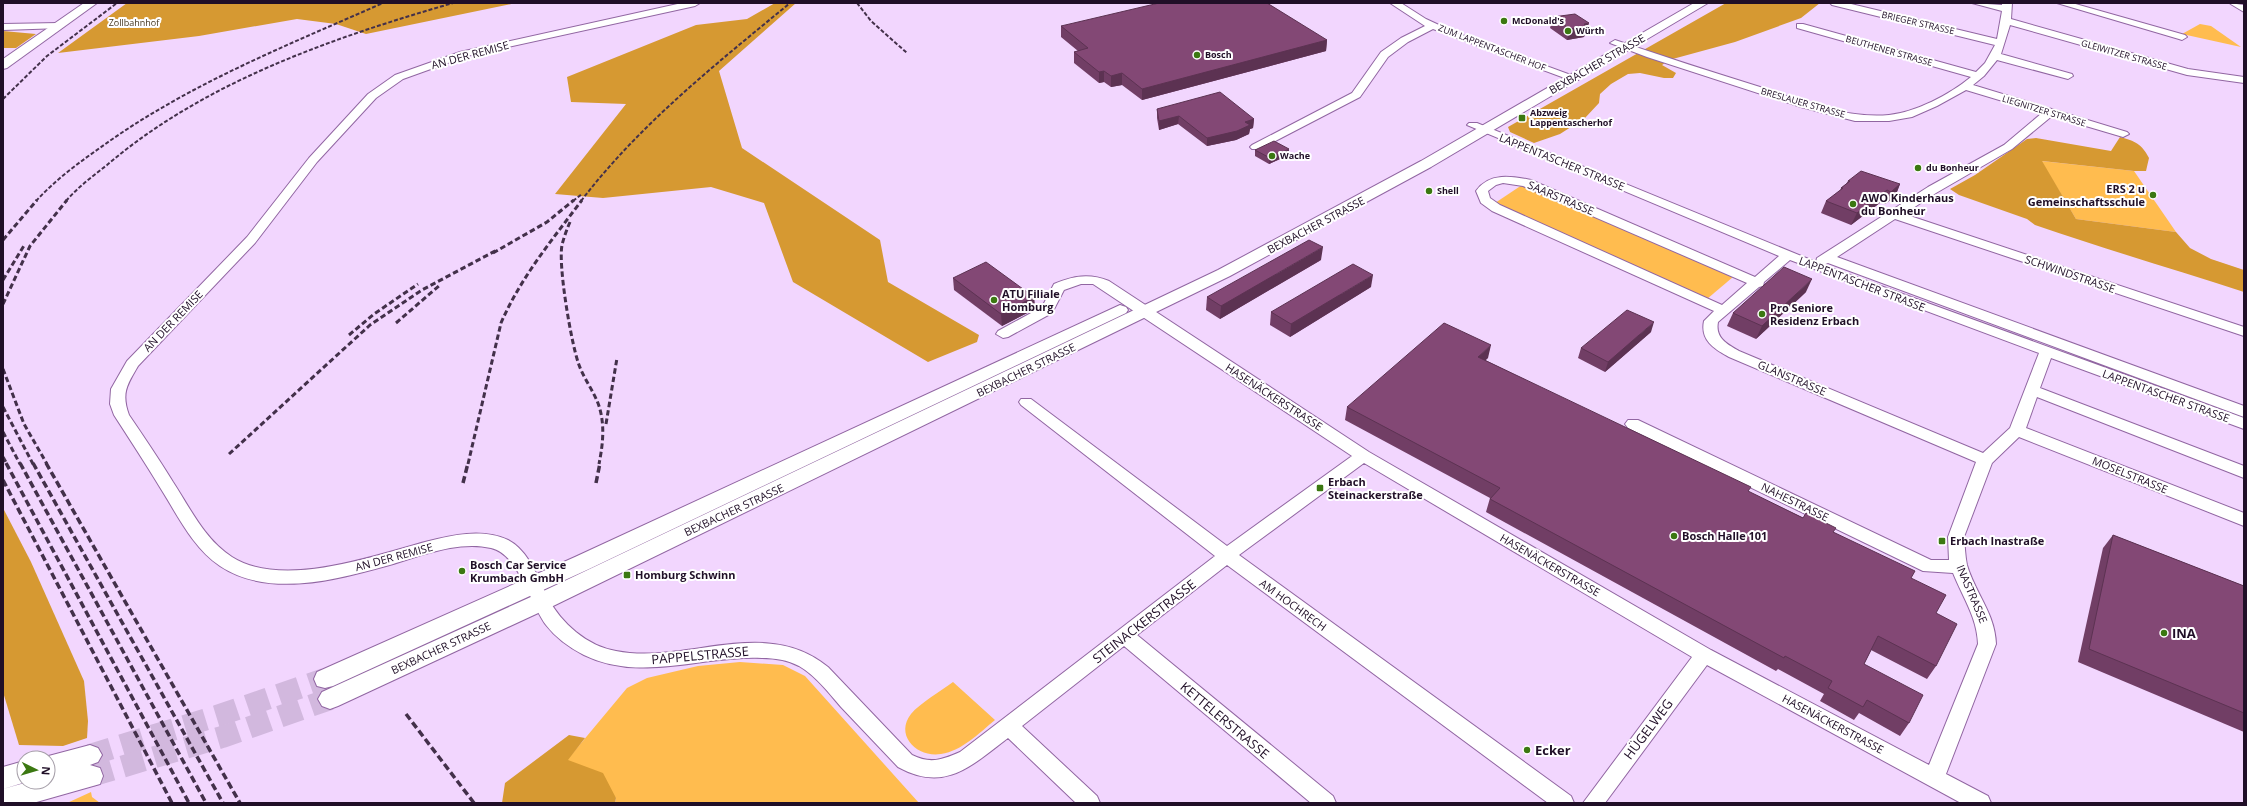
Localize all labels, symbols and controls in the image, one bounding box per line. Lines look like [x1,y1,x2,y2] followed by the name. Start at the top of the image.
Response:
[1880,8,1956,37] street label: BRIEGER STRASSE
[1512,14,1565,27] place label: McDonald's
[109,16,160,29] park label: Zollbahnhof
[1499,16,1509,26] marker: McDonald's
[1437,21,1548,74] street label: ZUM LAPPENTASCHER HOF
[1576,24,1605,37] place label: Würth
[1563,26,1573,36] marker: Würth
[1546,30,1647,97] street label: BEXBACHER STRASSE
[1844,32,1934,69] street label: BEUTHENER STRASSE
[2080,36,2169,73] street label: GLEIWITZER STRASSE
[429,37,510,72] street label: AN DER REMISE
[1205,48,1232,61] place label: Bosch
[1192,50,1202,60] marker: Bosch
[1759,84,1847,121] street label: BRESLAUER STRASSE
[2001,92,2088,129] street label: LIEGNITZER STRASSE
[1530,106,1612,129] place label: Abzweig Lappentascherhof
[1517,113,1527,123] marker: Abzweig Lappentascherhof
[1497,129,1627,194] street label: LAPPENTASCHER STRASSE
[1280,149,1310,162] place label: Wache
[1267,151,1277,161] marker: Wache
[1926,161,1979,174] place label: du Bonheur
[1913,163,1923,173] marker: du Bonheur
[1526,177,1597,218] street label: SAARSTRASSE
[2028,181,2145,209] place label: ERS 2 u Gemeinschaftsschule
[1437,184,1459,197] place label: Shell
[1424,186,1434,196] marker: Shell
[1861,190,1954,218] place label: AWO Kinderhaus du Bonheur
[2148,190,2158,200] marker: ERS 2 u Gemeinschaftsschule
[1264,192,1367,257] street label: BEXBACHER STRASSE
[1848,199,1858,209] marker: AWO Kinderhaus du Bonheur
[2023,251,2117,296] street label: SCHWINDSTRASSE
[1797,252,1928,315] street label: LAPPENTASCHER STRASSE
[1002,286,1060,314] place label: ATU Filiale Homburg
[140,287,206,355] street label: AN DER REMISE
[989,295,999,305] marker: ATU Filiale Homburg
[1770,300,1859,328] place label: Pro Seniore Residenz Erbach
[1757,309,1767,319] marker: Pro Seniore Residenz Erbach
[974,339,1078,400] street label: BEXBACHER STRASSE
[1756,356,1829,399] street label: GLANSTRASSE
[1223,360,1326,434] street label: HASENÄCKERSTRASSE
[2101,366,2232,426] street label: LAPPENTASCHER STRASSE
[2090,453,2170,497] street label: MOSELSTRASSE
[1328,474,1423,502] place label: Erbach Steinackerstraße
[1759,479,1832,524] street label: NAHESTRASSE
[681,480,786,539] street label: BEXBACHER STRASSE
[1315,483,1325,493] marker: Erbach Steinackerstraße
[1682,528,1767,543] place label: Bosch Halle 101
[1498,530,1603,599] street label: HASENÄCKERSTRASSE
[1669,531,1679,541] marker: Bosch Halle 101
[1950,533,2045,548] place label: Erbach Inastraße
[1937,536,1947,546] marker: Erbach Inastraße
[353,539,434,574] street label: AN DER REMISE
[470,557,567,585] place label: Bosch Car Service Krumbach GmbH
[1953,562,1992,625] street label: INASTRASSE
[457,566,467,576] marker: Bosch Car Service Krumbach GmbH
[635,567,735,582] place label: Homburg Schwinn
[622,570,632,580] marker: Homburg Schwinn
[1089,575,1199,667] street label: STEINACKERSTRASSE
[1257,575,1330,634] street label: AM HOCHRECH
[388,618,493,677] street label: BEXBACHER STRASSE
[2172,624,2196,642] place label: INA
[2159,628,2169,638] marker: INA
[651,642,749,668] street label: PAPPELSTRASSE
[1177,678,1273,762] street label: KETTELERSTRASSE
[1780,690,1887,757] street label: HASENÄCKERSTRASSE
[1619,695,1677,763] street label: HÜGELWEG
[1535,741,1571,759] place label: Ecker
[1522,745,1532,755] marker: Ecker
[16,750,56,790] north arrow
[39,766,54,776] text: N

